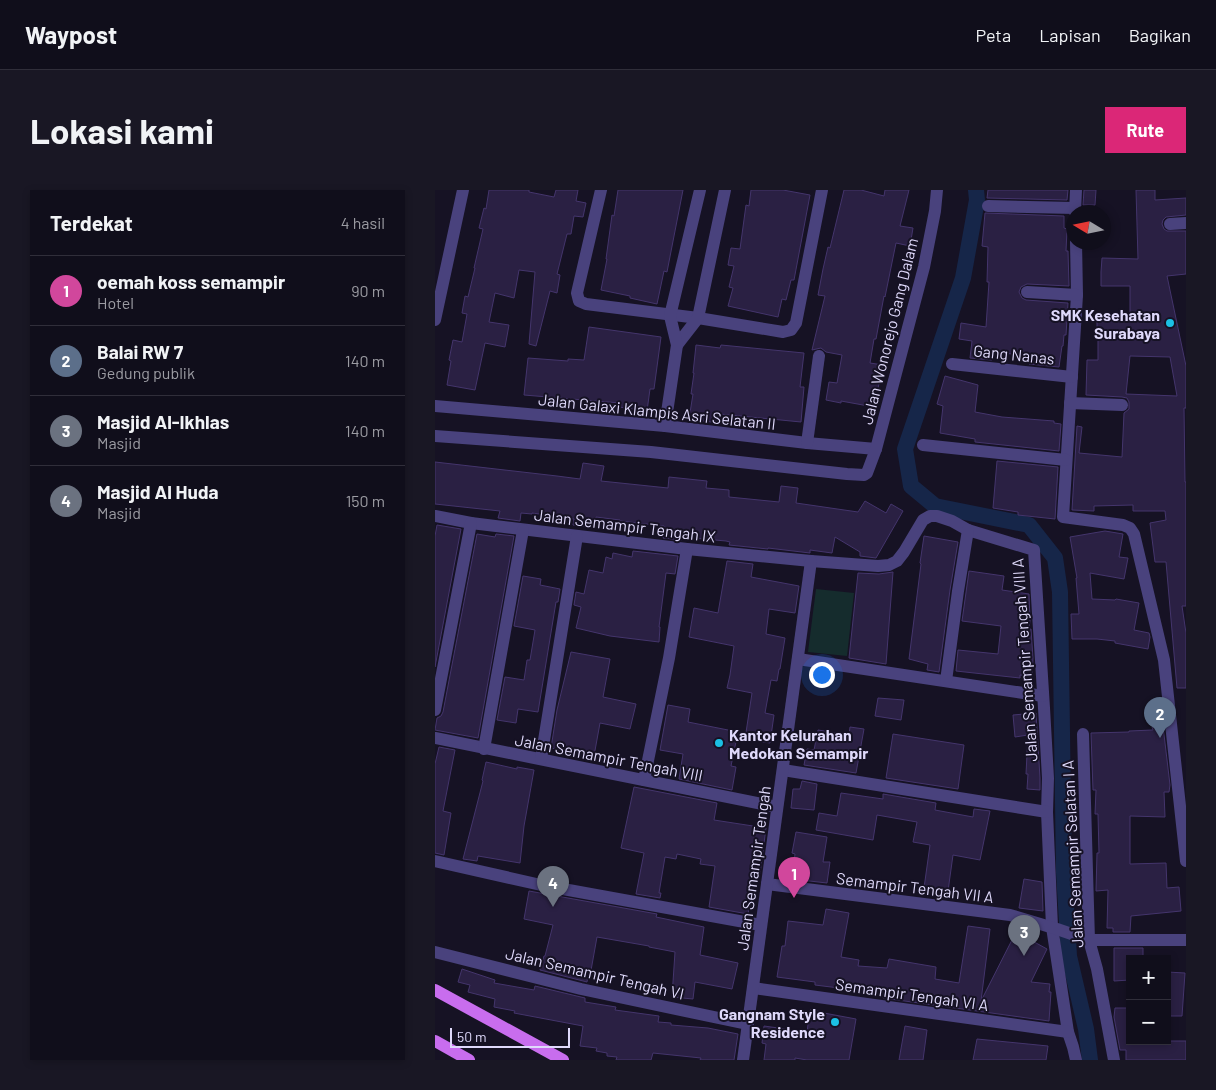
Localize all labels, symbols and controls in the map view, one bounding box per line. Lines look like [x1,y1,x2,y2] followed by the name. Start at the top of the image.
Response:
[25,20,117,49] text: Waypost
[976,24,1011,46] text: Peta
[1039,24,1101,46] text: Lapisan
[1129,24,1191,46] text: Bagikan
[1105,107,1186,153] button: Rute
[30,109,214,151] text: Lokasi kami
[1066,205,1111,250] north arrow
[50,210,133,235] text: Terdekat
[341,213,385,232] text: 4 hasil
[857,236,921,426] street label: Jalan Wonorejo Gang Dalam
[97,270,285,293] text: oemah koss semampir
[63,281,69,300] text: 1
[351,281,385,300] text: 90 m
[97,293,134,312] text: Hotel
[1051,305,1160,342] place label: SMK Kesehatan Surabaya
[1164,317,1176,329] marker: SMK Kesehatan Surabaya
[97,340,183,363] text: Balai RW 7
[972,340,1056,368] street label: Gang Nanas
[62,351,70,370] text: 2
[345,351,385,370] text: 140 m
[97,363,195,382] text: Gedung publik
[537,389,777,433] street label: Jalan Galaxi Klampis Asri Selatan II
[97,410,229,433] text: Masjid Al-Ikhlas
[62,421,70,440] text: 3
[345,421,385,440] text: 140 m
[97,433,141,452] text: Masjid
[97,480,219,503] text: Masjid Al Huda
[61,491,71,510] text: 4
[346,491,385,510] text: 150 m
[97,503,141,522] text: Masjid
[533,504,717,546] street label: Jalan Semampir Tengah IX
[1007,557,1041,762] street label: Jalan Semampir Tengah VIII A
[809,662,835,688] your location
[1144,697,1176,738] pin: 2
[729,725,868,762] place label: Kantor Kelurahan Medokan Semampir
[513,729,705,785] street label: Jalan Semampir Tengah VIII
[713,737,725,749] marker: Kantor Kelurahan Medokan Semampir
[1058,759,1086,948] street label: Jalan Semampir Selatan I A
[732,784,774,952] street label: Jalan Semampir Tengah
[778,857,810,898] pin: 1
[537,866,569,907] pin: 4
[835,868,995,906] street label: Semampir Tengah VII A
[1008,915,1040,956] pin: 3
[504,943,686,1003] street label: Jalan Semampir Tengah VI
[1126,955,1171,1045] map controls
[1126,955,1171,1000] button: +
[834,974,990,1014] street label: Semampir Tengah VI A
[1126,1000,1171,1045] button: −
[719,1004,825,1041] place label: Gangnam Style Residence
[829,1016,841,1028] marker: Gangnam Style Residence
[450,1025,570,1048] scale bar
[457,1028,486,1045] text: 50 m

